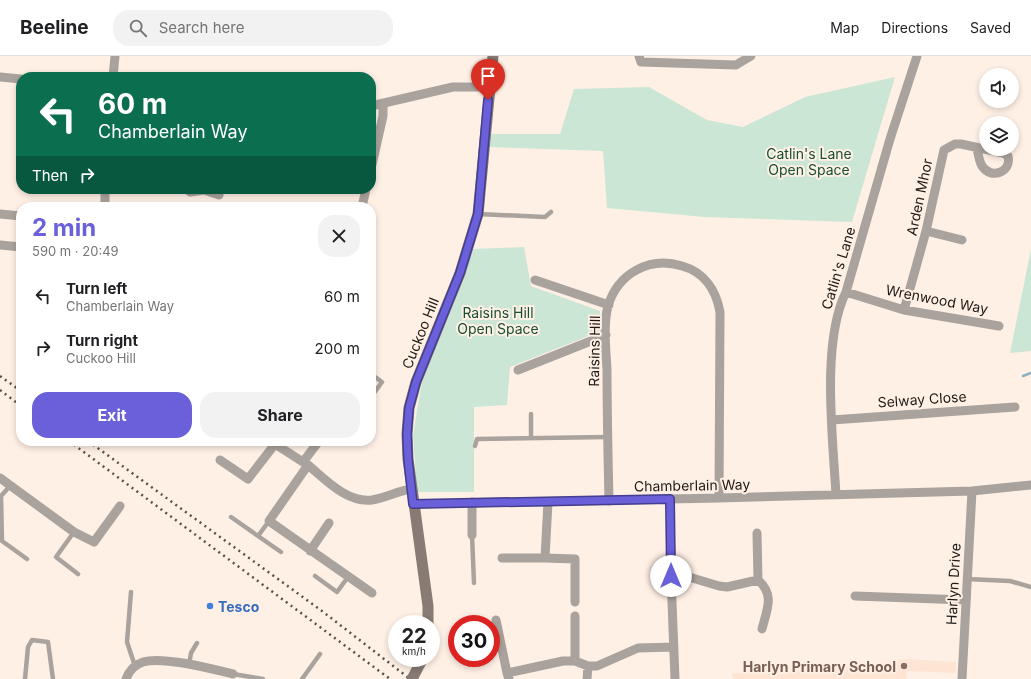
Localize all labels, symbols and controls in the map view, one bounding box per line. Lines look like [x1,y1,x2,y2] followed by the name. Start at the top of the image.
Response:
[113,10,393,46] search box
[20,16,89,39] text: Beeline
[127,17,149,39] icon: search
[159,18,244,37] text: Search here
[830,19,859,36] text: Map
[881,19,948,36] text: Directions
[970,19,1011,36] text: Saved
[471,59,505,100] pin
[477,65,499,87] icon: arrive
[979,68,1019,156] map controls
[979,68,1019,108] button: sound
[98,87,167,121] text: 60 m
[32,88,84,140] icon: left
[979,116,1019,156] button: layers
[98,121,248,142] text: Chamberlain Way
[766,145,852,178] park label: Catlin's Lane Open Space
[903,157,935,237] street label: Arden Mhor
[76,164,98,186] icon: right
[32,166,68,185] text: Then
[32,213,96,242] text: 2 min
[318,215,360,257] button: close
[817,225,859,311] street label: Catlin's Lane
[32,243,119,259] text: 590 m · 20:49
[66,279,127,298] text: Turn left
[884,281,990,317] street label: Wrenwood Way
[32,285,54,307] icon: left
[324,287,360,306] text: 60 m
[398,295,442,371] street label: Cuckoo Hill
[66,298,174,314] text: Chamberlain Way
[457,304,539,337] park label: Raisins Hill Open Space
[585,315,603,387] street label: Raisins Hill
[66,331,138,350] text: Turn right
[32,337,54,359] icon: right
[315,339,360,358] text: 200 m
[66,350,136,366] text: Cuckoo Hill
[877,387,967,411] street label: Selway Close
[32,392,192,438] button: Exit
[200,392,360,438] button: Share
[634,475,750,495] street label: Chamberlain Way
[942,543,964,625] street label: Harlyn Drive
[650,555,692,597] position arrow
[218,598,260,615] place label: Tesco
[205,601,215,611] marker: Tesco
[448,615,500,667] speed limit sign: 30
[401,624,427,648] text: 22
[402,645,426,657] text: km/h
[743,658,896,675] place label: Harlyn Primary School
[899,661,909,671] marker: Harlyn Primary School

